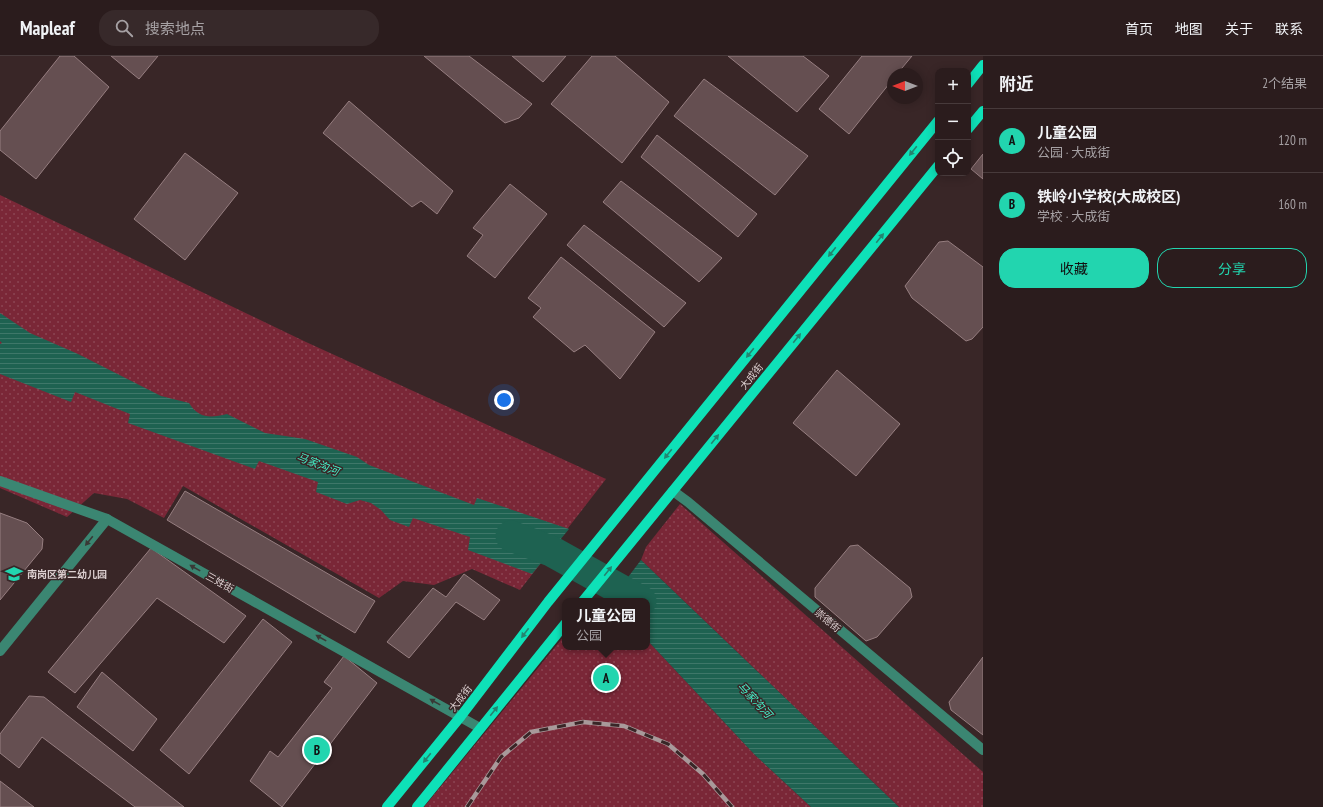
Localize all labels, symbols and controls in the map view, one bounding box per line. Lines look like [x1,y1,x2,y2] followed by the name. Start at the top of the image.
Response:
[99,10,379,46] search box
[20,16,75,40] text: Mapleaf
[113,17,135,39] icon: search
[145,19,205,38] text: 搜索地点
[1125,20,1153,38] text: 首页
[1175,20,1203,38] text: 地图
[1225,20,1253,38] text: 关于
[1275,20,1303,38] text: 联系
[887,68,923,104] north arrow
[935,68,971,176] map controls
[935,68,971,104] button: +
[999,73,1033,95] text: 附近
[1262,75,1307,92] text: 2个结果
[935,104,971,140] button: −
[1037,123,1097,142] text: 儿童公园
[1009,132,1015,149] text: A
[1278,132,1307,149] text: 120 m
[935,140,971,176] button: locate
[1037,144,1110,161] text: 公园 · 大成街
[909,146,918,157] one-way arrow
[1037,187,1180,206] text: 铁岭小学校(大成校区)
[1009,196,1015,213] text: B
[1278,196,1307,213] text: 160 m
[1037,208,1110,225] text: 学校 · 大成街
[875,232,884,243] one-way arrow
[827,247,836,258] one-way arrow
[999,248,1149,288] button: 收藏
[1157,248,1307,288] button: 分享
[793,333,802,344] one-way arrow
[745,348,754,359] one-way arrow
[737,361,766,392] street label: 大成街
[494,390,514,410] your location
[711,434,720,445] one-way arrow
[663,449,672,460] one-way arrow
[295,450,343,479] water label: 马家沟河
[84,536,93,547] one-way arrow
[4,564,24,584] school or university icon: 南岗区第二幼儿园
[189,565,201,572] one-way arrow
[604,565,612,576] one-way arrow
[27,568,107,581] place label: 南岗区第二幼儿园
[203,569,236,595] street label: 三姓街
[562,598,650,650] popup
[576,606,636,625] text: 儿童公园
[812,606,843,635] street label: 崇德街
[576,627,602,644] text: 公园
[520,628,529,639] one-way arrow
[315,635,327,642] one-way arrow
[593,663,619,693] pin: A
[735,679,776,722] water label: 马家沟河
[446,682,475,714] street label: 大成街
[429,698,440,705] one-way arrow
[490,706,499,717] one-way arrow
[304,735,330,765] pin: B
[423,752,432,763] one-way arrow

